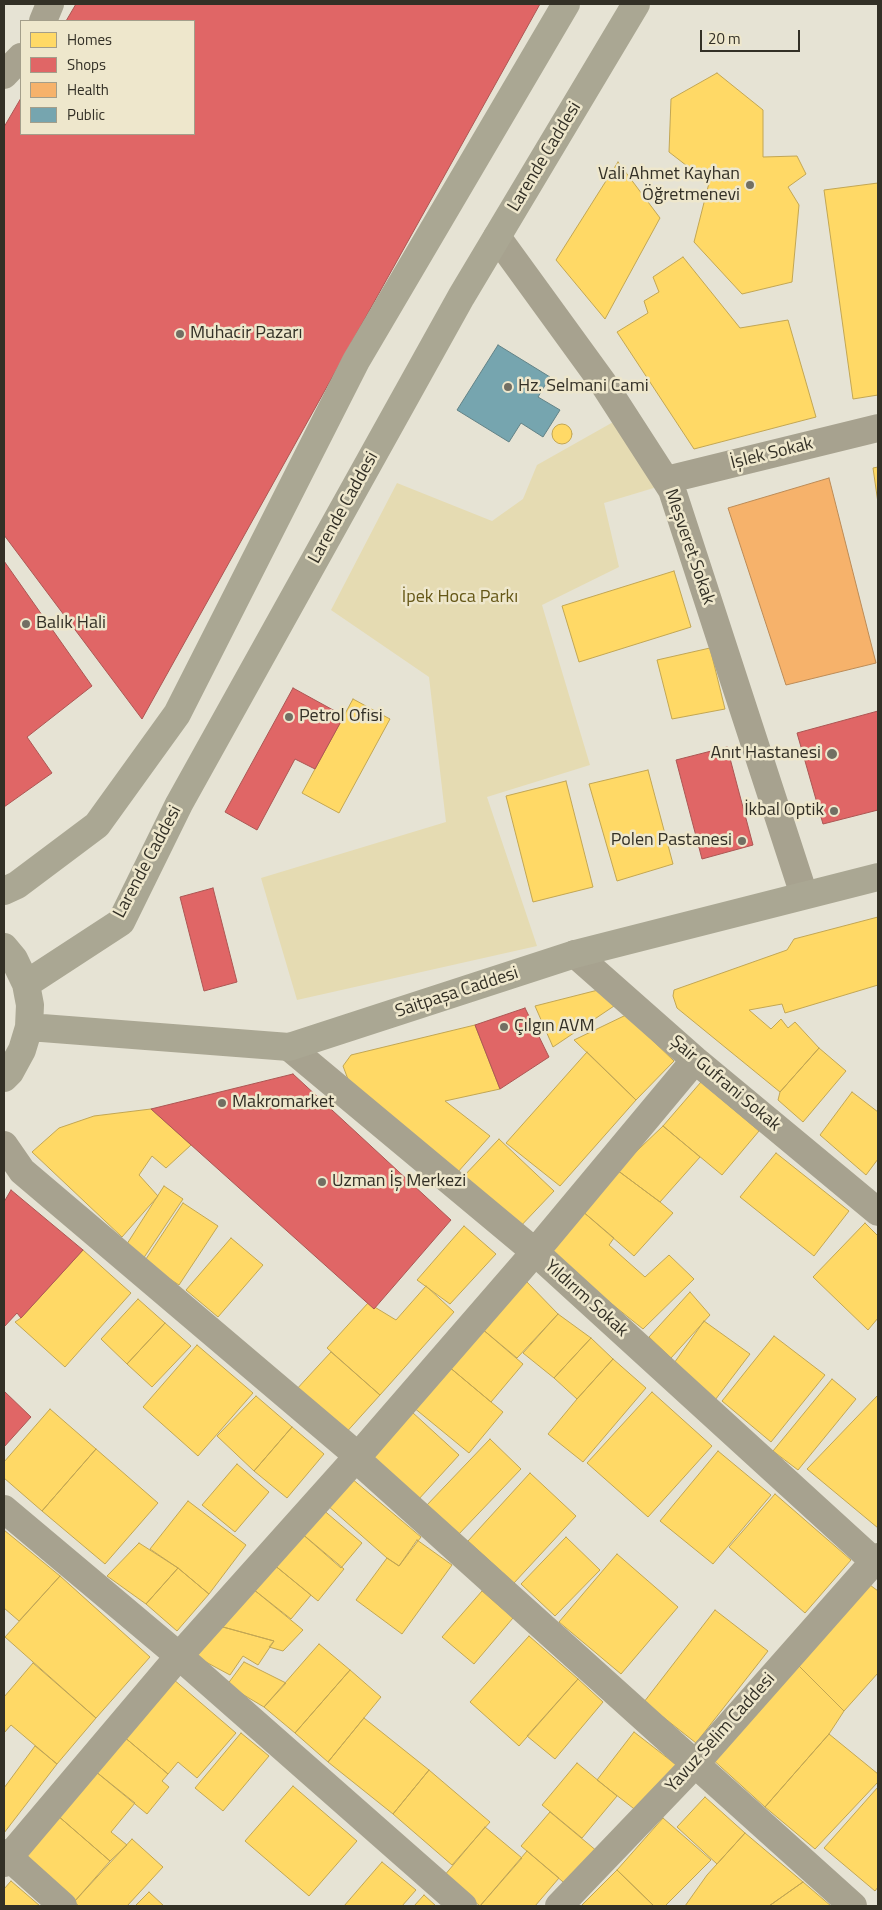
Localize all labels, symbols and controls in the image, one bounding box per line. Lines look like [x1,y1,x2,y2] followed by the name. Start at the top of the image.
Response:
[20,20,195,135] legend
[702,20,802,52] scale bar
[708,27,741,50] text: 20 m
[67,28,112,51] text: Homes
[67,53,106,76] text: Shops
[67,78,109,101] text: Health
[504,98,586,216] street label: Larende Caddesi
[67,103,105,126] text: Public
[598,164,740,206] place label: Vali Ahmet Kayhan Öğretmenevi
[744,179,756,191] marker: Vali Ahmet Kayhan Öğretmenevi
[190,323,302,345] place label: Muhacir Pazarı
[174,328,186,340] marker: Muhacir Pazarı
[518,376,649,398] place label: Hz. Selmani Cami
[502,381,514,393] marker: Hz. Selmani Cami
[729,433,815,475] street label: İşlek Sokak
[304,448,384,568] street label: Larende Caddesi
[659,486,719,608] street label: Meşveret Sokak
[402,587,518,609] park label: İpek Hoca Parkı
[36,613,106,635] place label: Balık Hali
[20,618,32,630] marker: Balık Hali
[299,706,383,728] place label: Petrol Ofisi
[283,711,295,723] marker: Petrol Ofisi
[710,743,821,765] place label: Anıt Hastanesi
[825,747,839,761] marker: Anıt Hastanesi
[744,800,824,822] place label: İkbal Optik
[109,802,187,922] street label: Larende Caddesi
[828,805,840,817] marker: İkbal Optik
[611,830,732,852] place label: Polen Pastanesi
[736,835,748,847] marker: Polen Pastanesi
[393,963,521,1023] street label: Saitpaşa Caddesi
[514,1016,595,1038] place label: Çılgın AVM
[498,1021,510,1033] marker: Çılgın AVM
[665,1031,785,1137] street label: Şair Gufrani Sokak
[232,1092,334,1114] place label: Makromarket
[216,1097,228,1109] marker: Makromarket
[332,1171,466,1193] place label: Uzman İş Merkezi
[316,1176,328,1188] marker: Uzman İş Merkezi
[540,1256,632,1342] street label: Yıldırım Sokak
[662,1669,780,1797] street label: Yavuz Selim Caddesi

